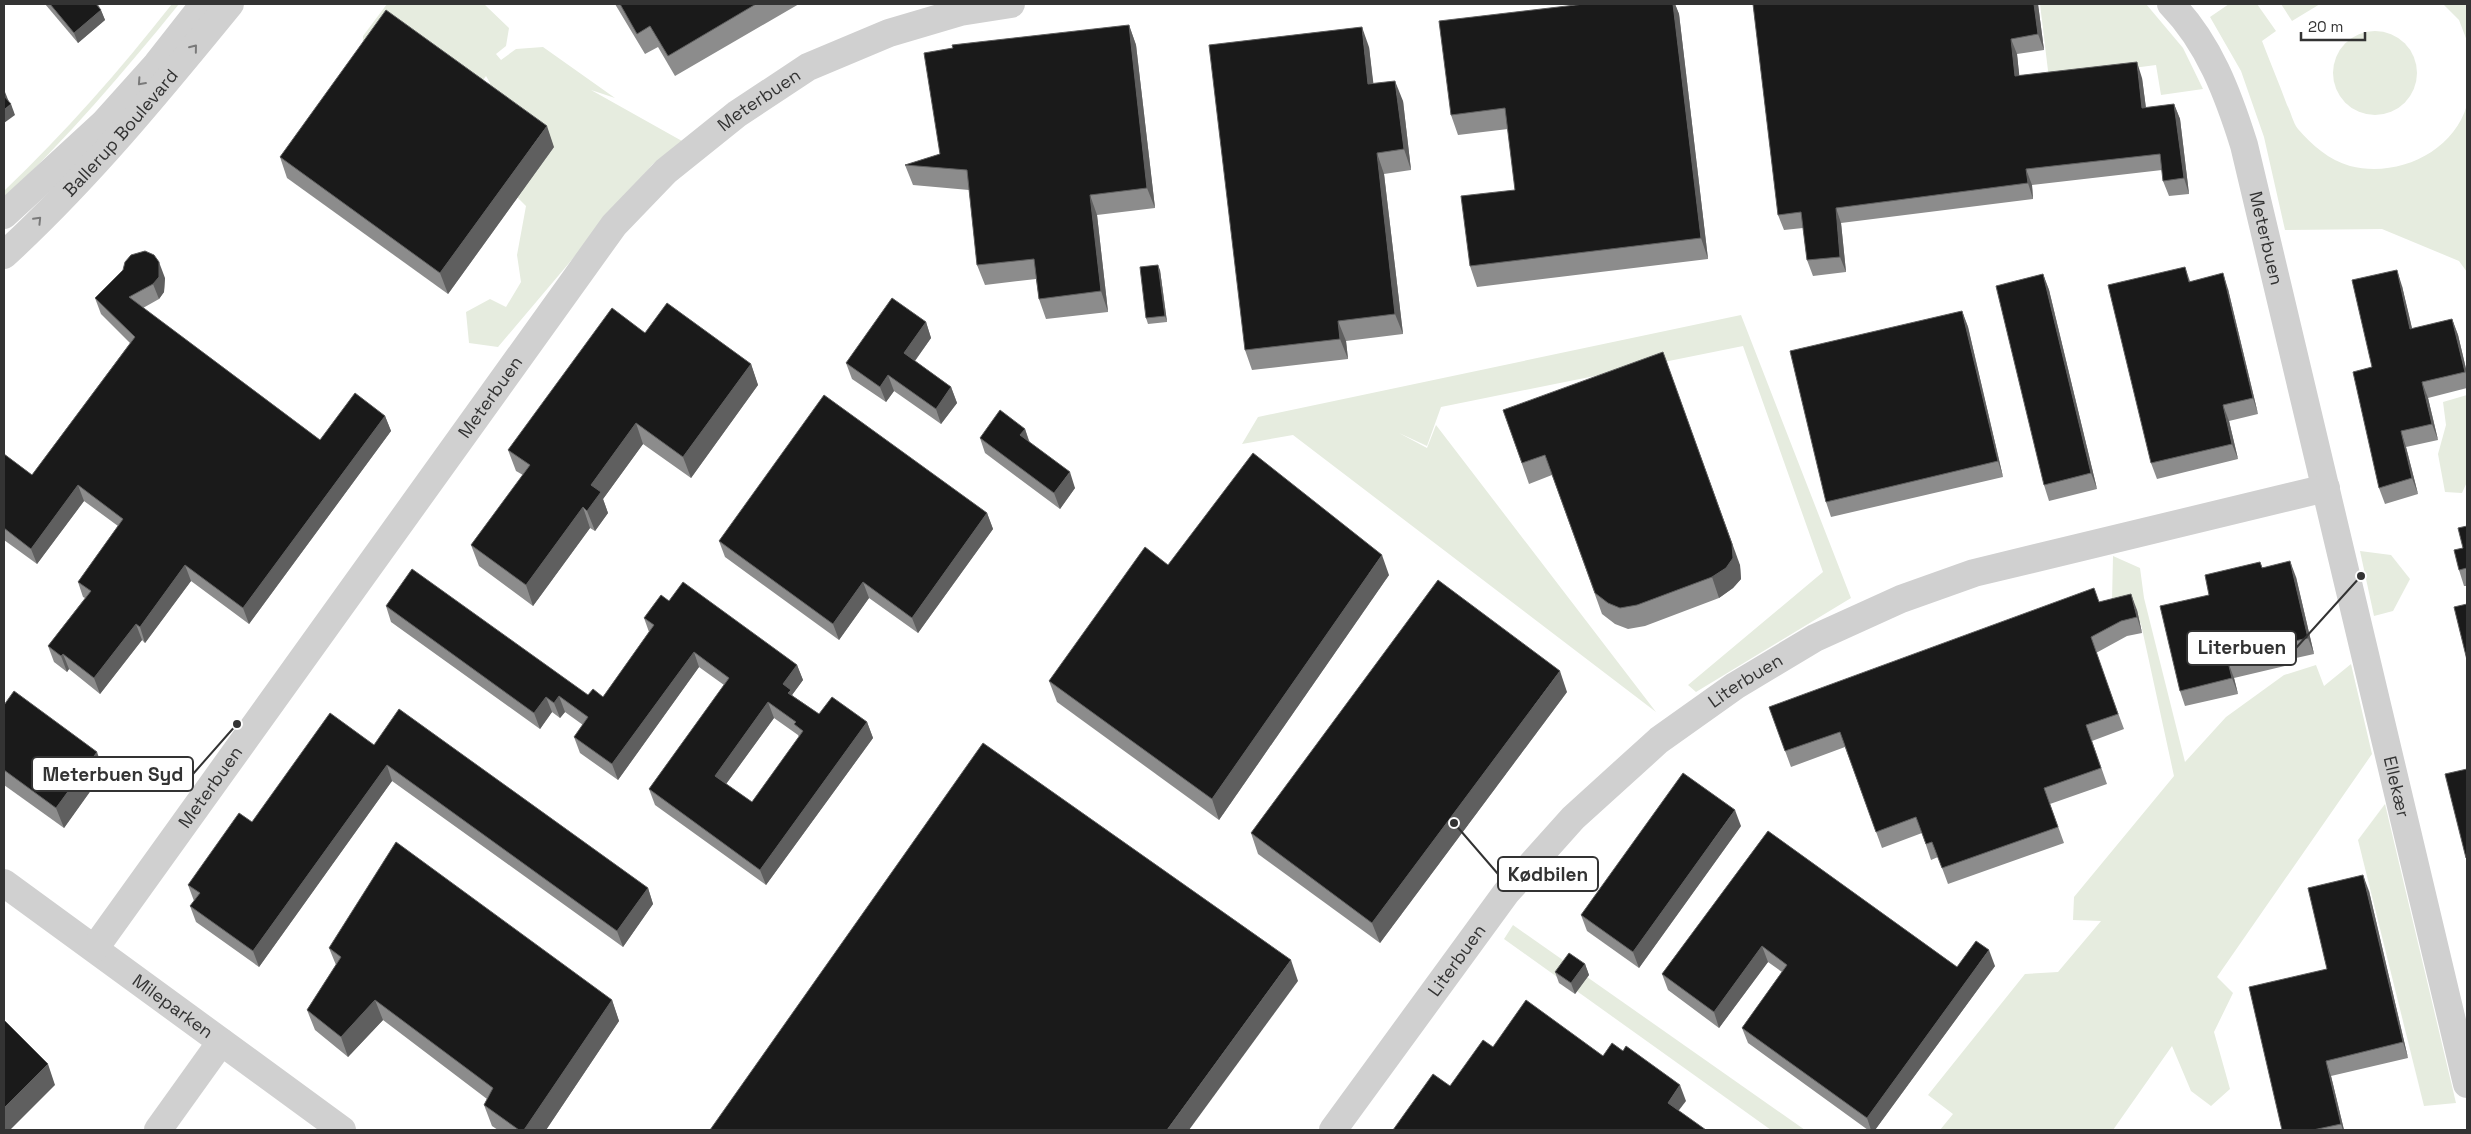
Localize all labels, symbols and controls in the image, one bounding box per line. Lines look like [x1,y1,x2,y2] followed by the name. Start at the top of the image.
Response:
[2301,10,2365,42] scale bar
[2308,17,2343,36] text: 20 m
[188,44,197,54] one-way arrow
[712,63,805,136] street label: Meterbuen
[58,64,183,201] street label: Ballerup Boulevard
[138,77,147,86] one-way arrow
[2244,189,2289,287] street label: Meterbuen
[32,217,41,226] one-way arrow
[453,351,527,442] street label: Meterbuen
[2187,631,2296,665] callout: Literbuen
[2198,635,2286,660] text: Literbuen
[1703,648,1787,713] street label: Literbuen
[173,741,247,832] street label: Meterbuen
[2379,754,2415,820] street label: Ellekær
[32,757,193,791] callout: Meterbuen Syd
[43,762,183,787] text: Meterbuen Syd
[1498,857,1598,891] callout: Kødbilen
[1508,862,1588,887] text: Kødbilen
[1422,919,1490,1001] street label: Literbuen
[128,969,218,1043] street label: Mileparken

